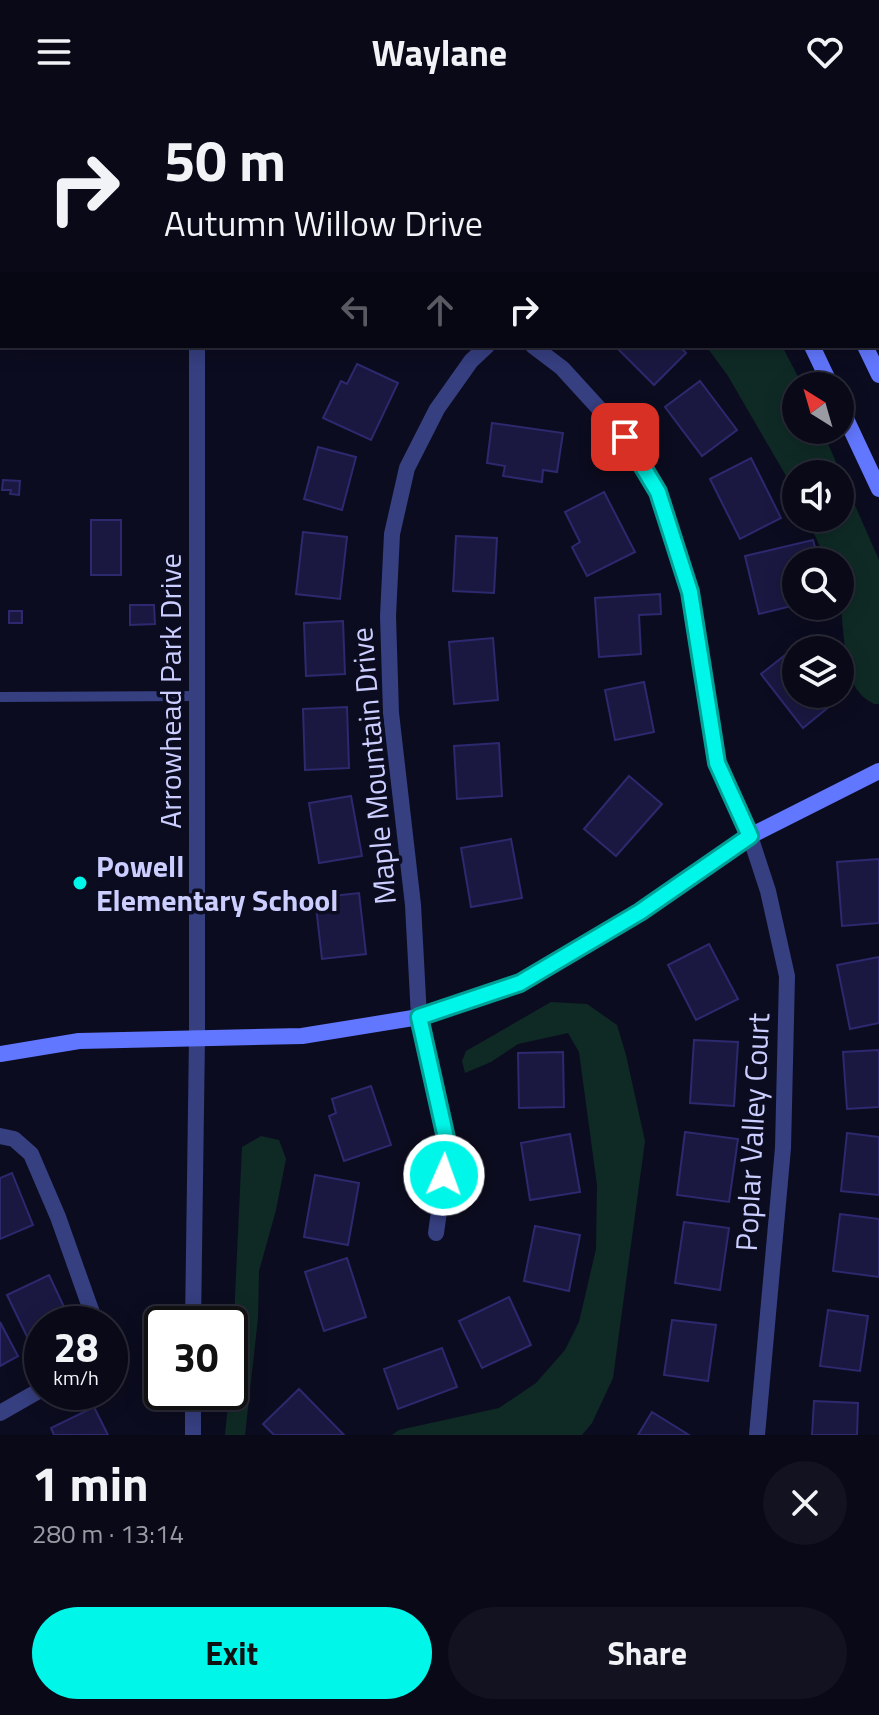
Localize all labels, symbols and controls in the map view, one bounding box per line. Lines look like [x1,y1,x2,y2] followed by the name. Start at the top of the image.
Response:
[372,25,507,80] text: Waylane
[32,30,76,74] icon: menu
[803,30,847,74] icon: heart
[164,118,286,203] text: 50 m
[32,136,136,240] icon: right
[164,195,483,250] text: Autumn Willow Drive
[334,288,378,332] icon: left
[418,288,462,332] icon: ahead
[502,288,546,332] icon: right
[782,372,854,444] north arrow
[782,372,854,708] map controls
[591,403,659,471] pin
[603,415,647,459] icon: arrive
[782,460,854,532] button: sound
[782,548,854,620] button: search
[147,553,193,829] street label: Arrowhead Park Drive
[338,626,408,906] street label: Maple Mountain Drive
[782,636,854,708] button: layers
[96,843,338,923] place label: Powell Elementary School
[71,874,89,892] marker: Powell Elementary School
[723,1011,781,1252] street label: Poplar Valley Court
[402,1133,486,1217] position arrow
[144,1306,248,1410] speed limit sign: 30
[54,1317,98,1378] text: 28
[53,1362,99,1393] text: km/h
[32,1447,149,1520] text: 1 min
[763,1461,847,1545] button: close
[32,1514,184,1553] text: 280 m · 13:14
[32,1607,432,1699] button: Exit
[448,1607,847,1699] button: Share

